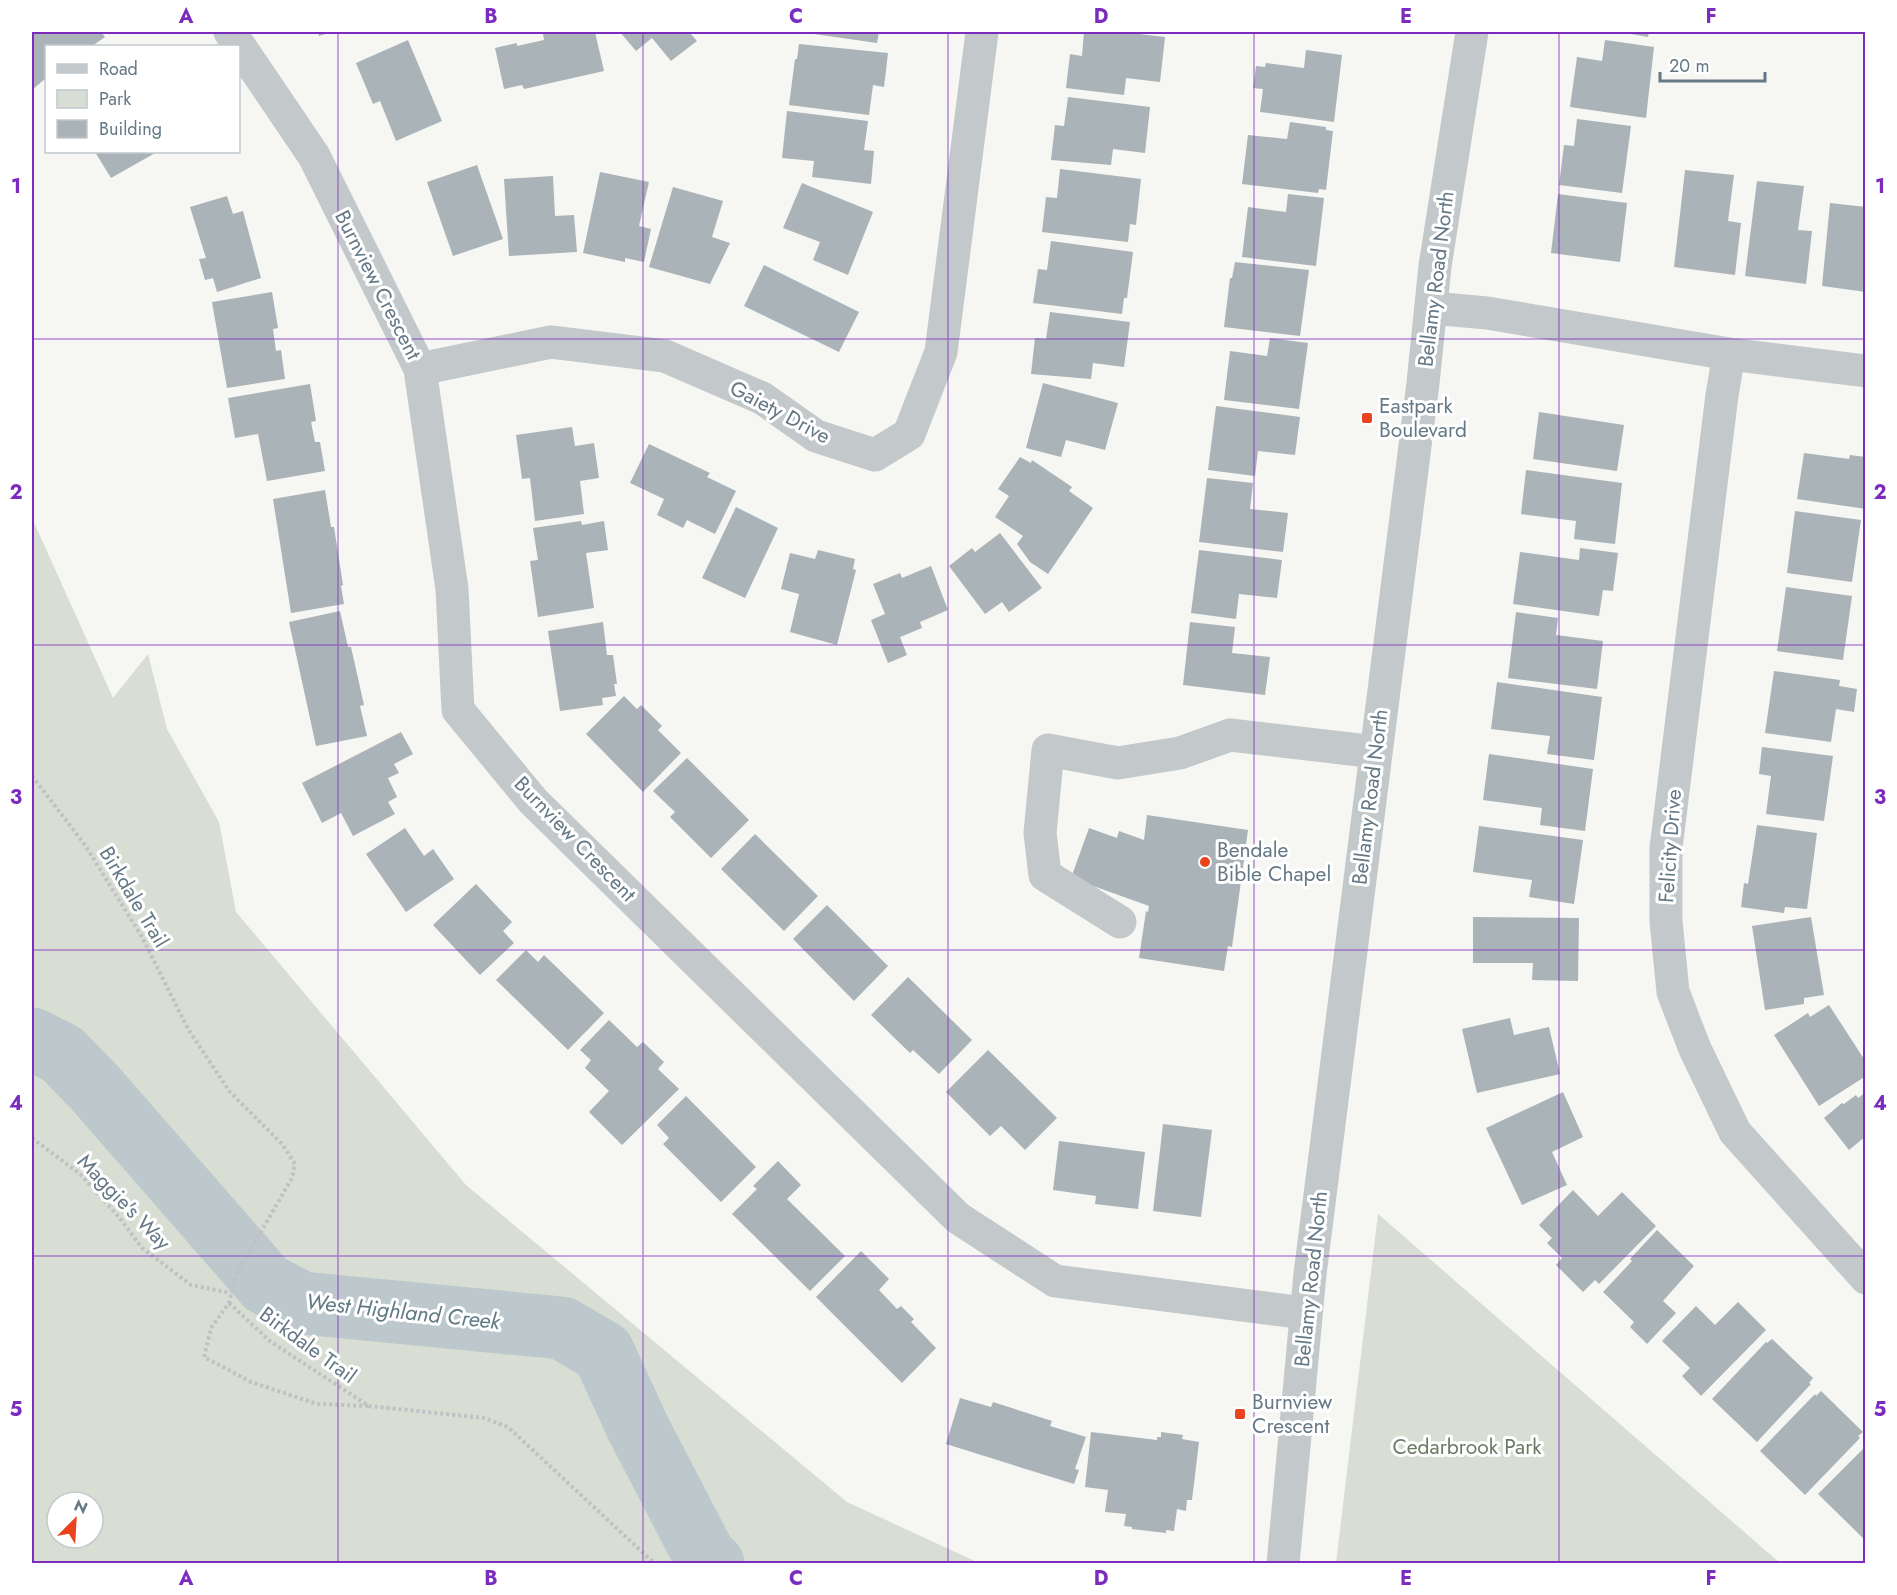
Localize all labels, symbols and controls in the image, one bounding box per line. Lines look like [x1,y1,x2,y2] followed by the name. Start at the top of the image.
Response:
[178,2,194,31] text: A
[484,2,498,31] text: B
[789,2,803,31] text: C
[1094,2,1108,31] text: D
[1400,2,1412,31] text: E
[1705,2,1717,31] text: F
[45,45,240,153] legend
[1660,45,1765,83] scale bar
[1669,53,1709,79] text: 20 m
[99,56,138,82] text: Road
[99,86,131,112] text: Park
[99,116,162,142] text: Building
[11,172,21,201] text: 1
[1875,172,1885,201] text: 1
[1410,189,1462,369] street label: Bellamy Road North
[327,205,429,365] street label: Burnview Crescent
[724,373,836,451] street label: Gaiety Drive
[1379,391,1467,445] place label: Eastpark Boulevard
[1360,411,1374,425] marker: Eastpark Boulevard
[9,478,23,507] text: 2
[1873,478,1887,507] text: 2
[1344,707,1396,887] street label: Bellamy Road North
[507,770,643,908] street label: Burnview Crescent
[10,783,22,812] text: 3
[1874,783,1886,812] text: 3
[1651,788,1689,904] street label: Felicity Drive
[1217,835,1331,889] place label: Bendale Bible Chapel
[92,841,176,953] street label: Birkdale Trail
[1198,855,1212,869] marker: Bendale Bible Chapel
[9,1089,23,1118] text: 4
[1873,1089,1887,1118] text: 4
[70,1147,178,1257] street label: Maggie's Way
[1287,1190,1335,1368] street label: Bellamy Road North
[304,1285,503,1337] water label: West Highland Creek
[253,1300,363,1390] street label: Birkdale Trail
[1252,1387,1333,1441] place label: Burnview Crescent
[10,1395,23,1424] text: 5
[1874,1395,1887,1424] text: 5
[1233,1407,1247,1421] marker: Burnview Crescent
[1392,1432,1542,1462] park label: Cedarbrook Park
[45,1490,105,1550] north arrow
[70,1494,91,1520] text: N
[178,1564,194,1593] text: A
[484,1564,498,1593] text: B
[789,1564,803,1593] text: C
[1094,1564,1108,1593] text: D
[1400,1564,1412,1593] text: E
[1705,1564,1717,1593] text: F

